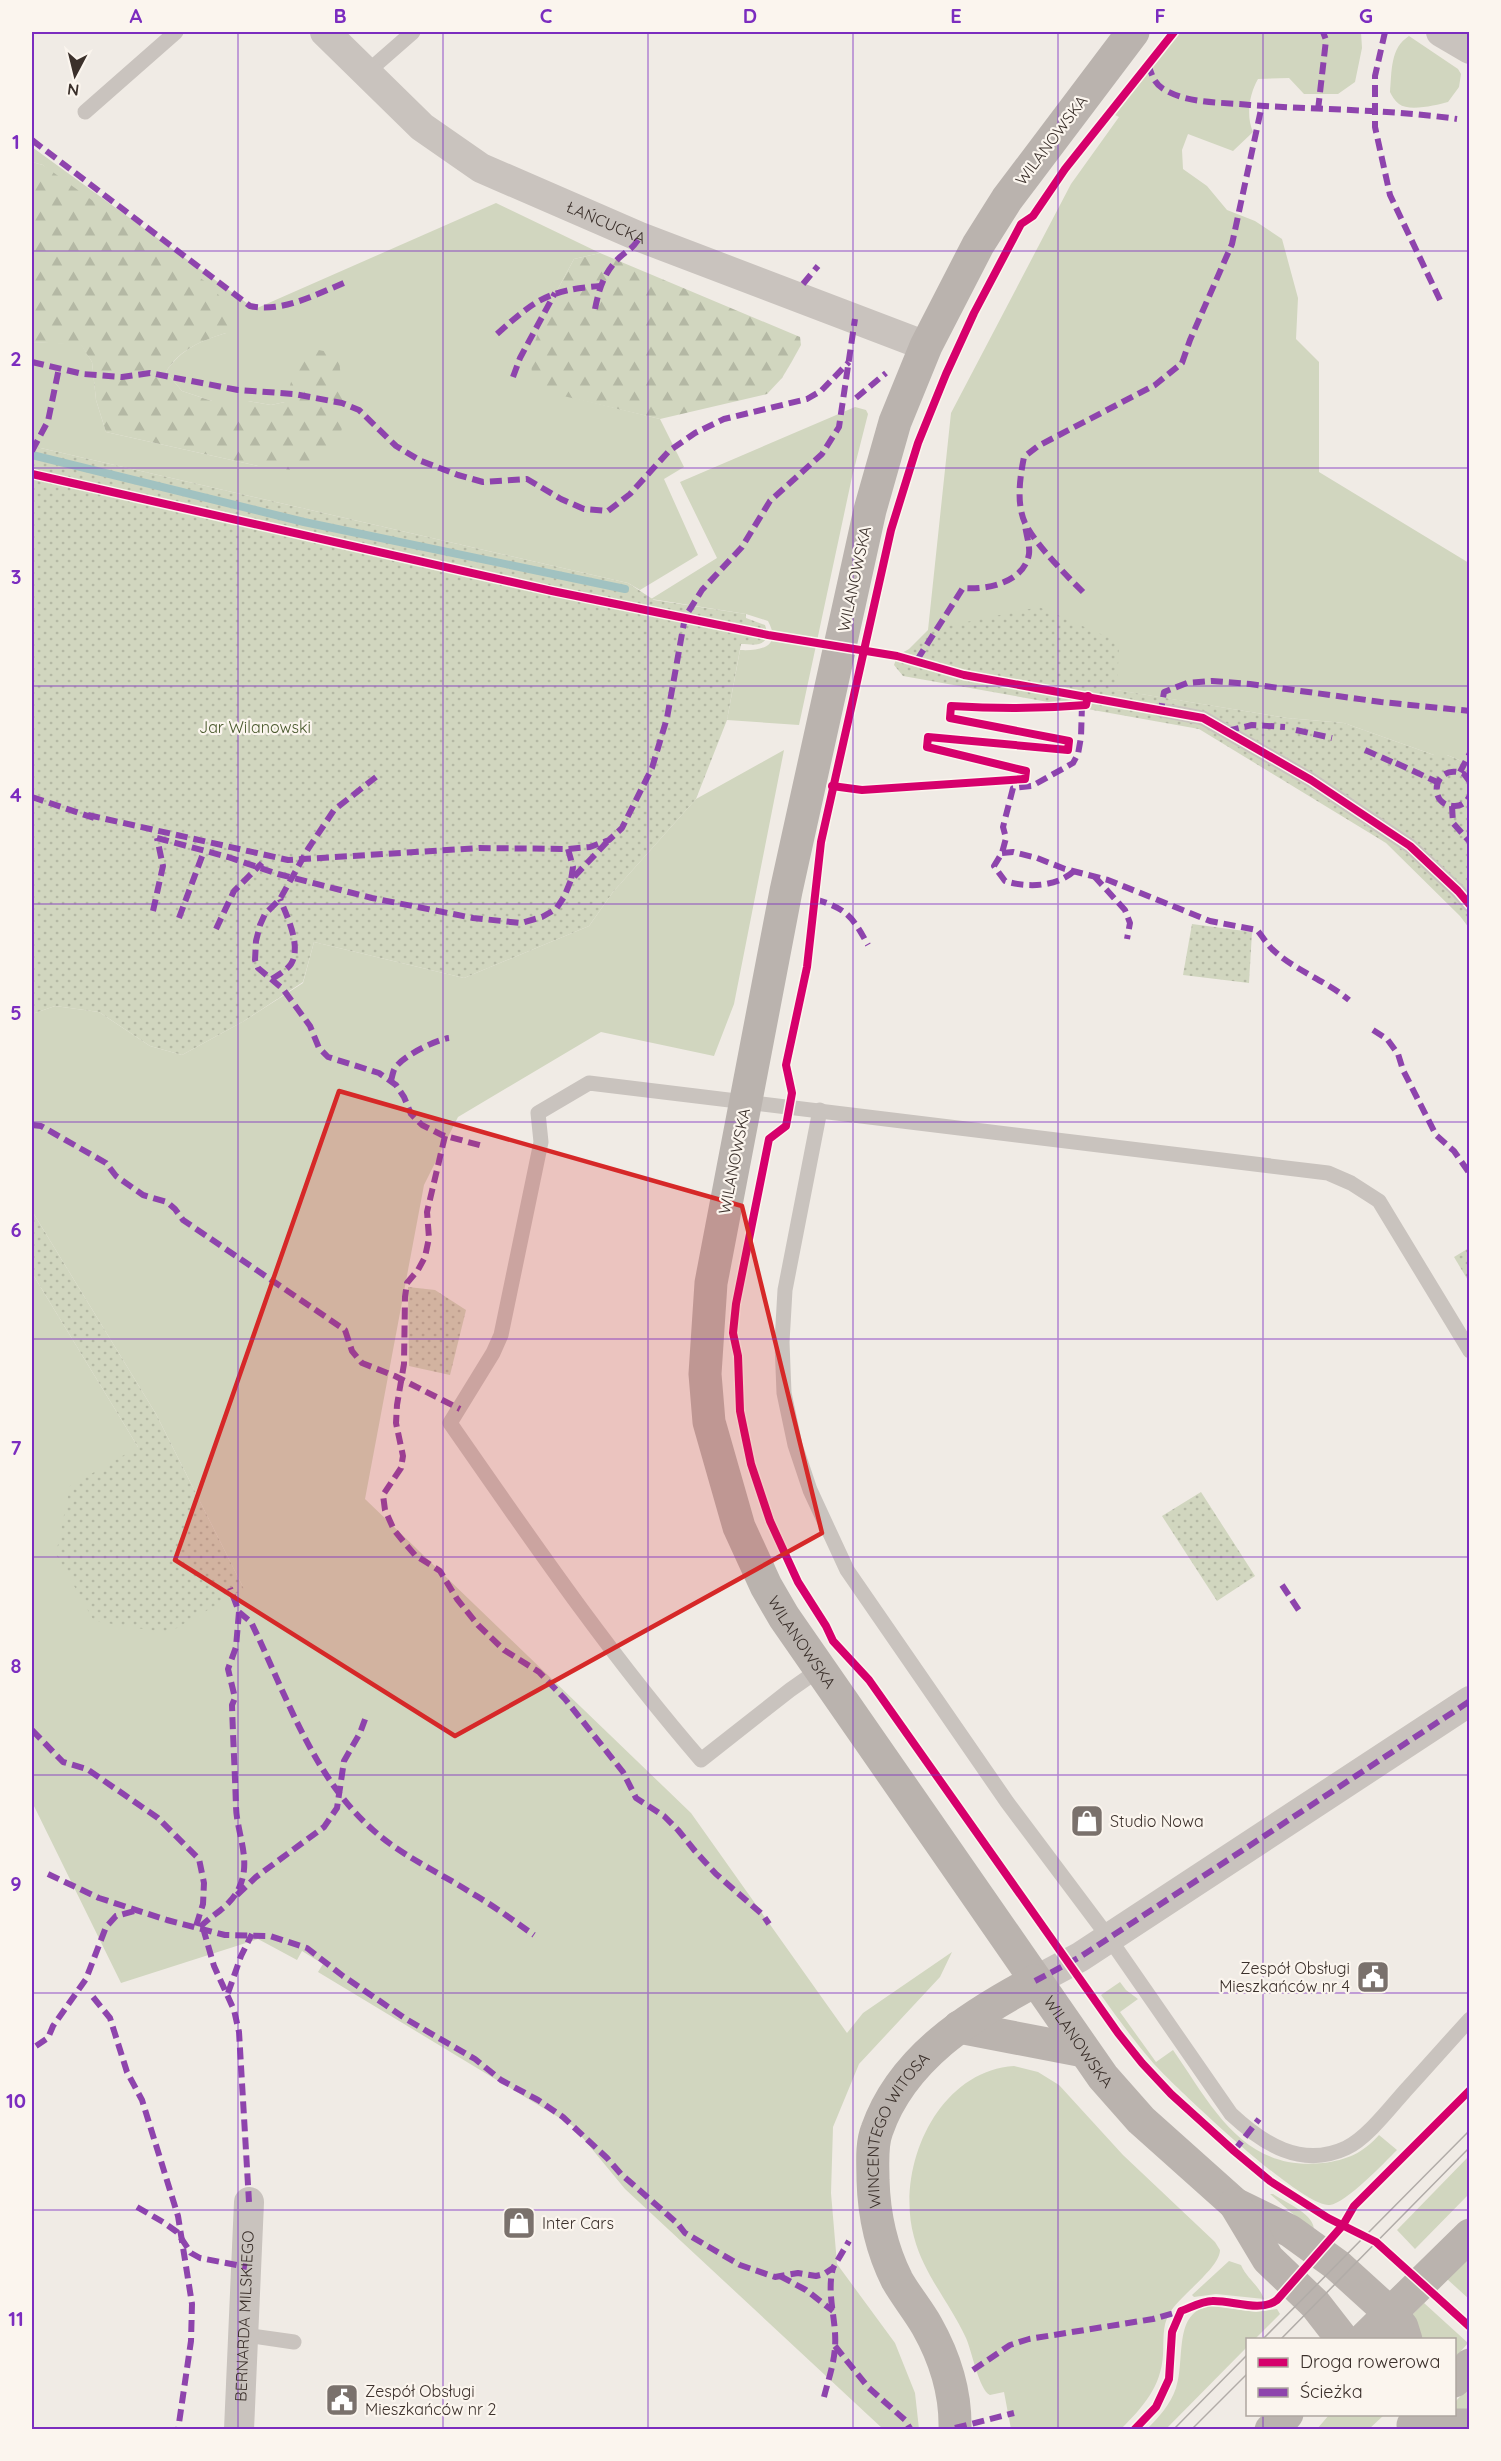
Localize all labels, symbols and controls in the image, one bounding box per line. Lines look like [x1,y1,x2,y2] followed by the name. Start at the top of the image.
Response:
[130,3,143,28] text: A
[333,3,347,28] text: B
[540,3,553,28] text: C
[743,3,757,28] text: D
[950,3,962,28] text: E
[1154,3,1166,28] text: F
[1359,3,1373,28] text: G
[45,45,105,105] north arrow
[66,79,80,101] text: N
[1011,91,1091,189] street label: WILANOWSKA
[12,129,20,154] text: 1
[563,196,649,248] street label: ŁAŃCUCKA
[10,346,22,371] text: 2
[833,524,875,634] street label: WILANOWSKA
[11,564,21,589] text: 3
[199,717,311,737] park label: Jar Wilanowski
[10,782,22,807] text: 4
[10,1000,22,1025] text: 5
[714,1106,754,1216] street label: WILANOWSKA
[10,1217,22,1242] text: 6
[11,1435,22,1460] text: 7
[764,1592,840,1692] street label: WILANOWSKA
[11,1653,22,1678] text: 8
[1069,1803,1105,1839] shop icon: Studio Nowa
[1110,1811,1204,1831] place label: Studio Nowa
[10,1871,22,1896] text: 9
[1219,1958,1350,1996] place label: Zespół Obsługi Mieszkańców nr 4
[1355,1959,1391,1995] public building icon: Zespół Obsługi Mieszkańców nr 4
[1040,1992,1118,2092] street label: WILANOWSKA
[863,2048,933,2209] street label: WINCENTEGO WITOSA
[6,2088,26,2113] text: 10
[501,2205,537,2241] shop icon: Inter Cars
[542,2213,614,2233] place label: Inter Cars
[230,2230,258,2402] street label: BERNARDA MILSKIEGO
[8,2306,24,2331] text: 11
[1246,2338,1456,2416] legend
[1300,2350,1440,2373] text: Droga rowerowa
[1300,2380,1363,2403] text: Ścieżka
[365,2381,496,2419] place label: Zespół Obsługi Mieszkańców nr 2
[324,2382,360,2418] public building icon: Zespół Obsługi Mieszkańców nr 2

